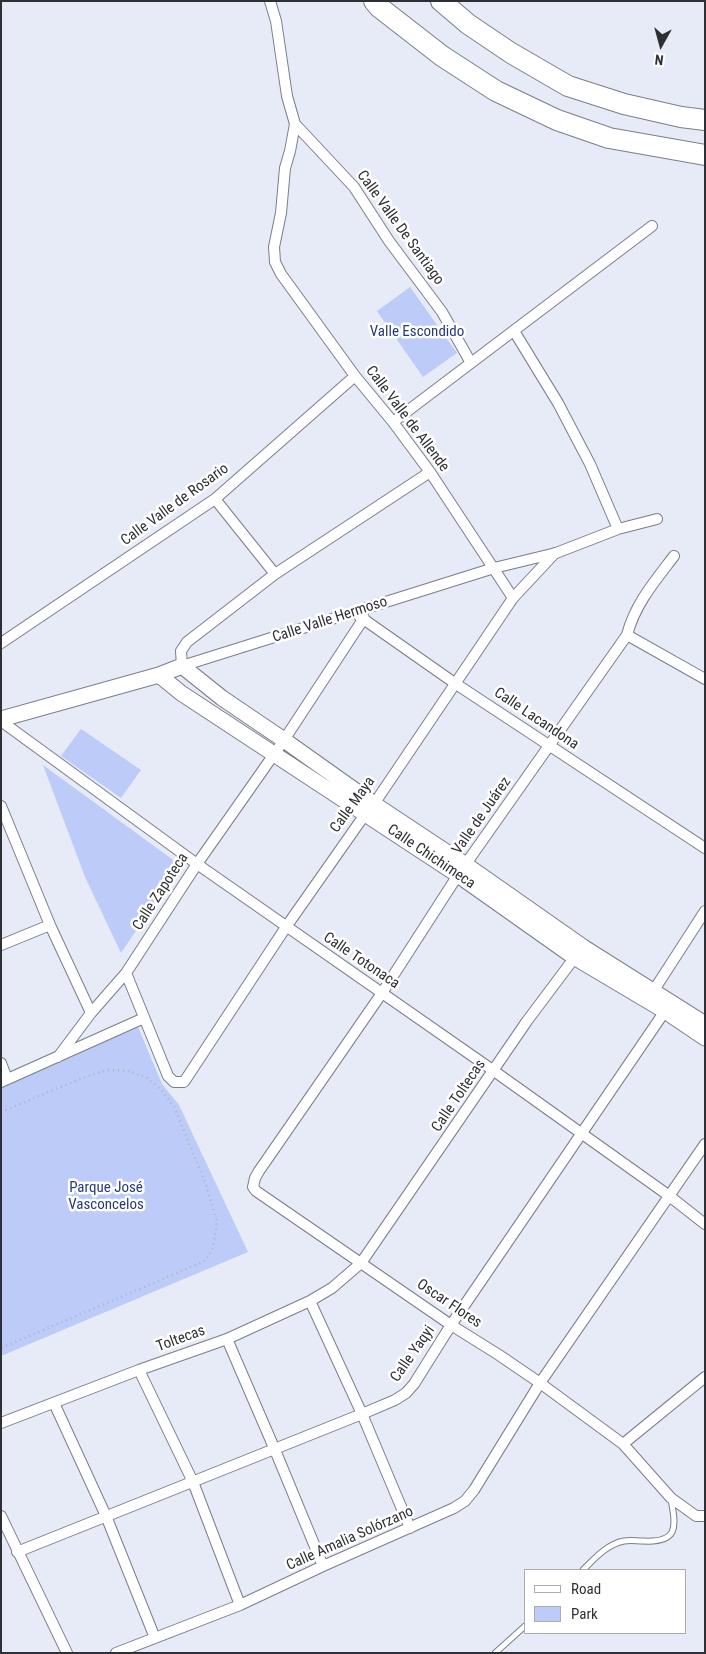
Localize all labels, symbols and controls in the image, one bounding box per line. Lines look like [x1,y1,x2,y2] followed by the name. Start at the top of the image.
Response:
[636,20,686,70] north arrow
[654,51,664,68] text: N
[352,167,448,289] street label: Calle Valle De Santiago
[370,323,464,341] park label: Valle Escondido
[361,363,453,475] street label: Calle Valle de Allende
[118,460,232,550] street label: Calle Valle de Rosario
[270,593,390,647] street label: Calle Valle Hermoso
[490,684,582,754] street label: Calle Lacandona
[327,774,379,836] street label: Calle Maya
[449,774,515,858] street label: Valle de Juárez
[384,821,478,893] street label: Calle Chichimeca
[129,850,193,934] street label: Calle Zapoteca
[319,929,403,993] street label: Calle Totonaca
[428,1056,490,1136] street label: Calle Toltecas
[68,1179,144,1214] park label: Parque José Vasconcelos
[413,1276,485,1332] street label: Oscar Flores
[154,1322,208,1356] street label: Toltecas
[387,1322,439,1386] street label: Calle Yaqyi
[284,1503,416,1575] street label: Calle Amalia Solórzano
[524,1569,686,1634] legend
[571,1580,601,1598] text: Road
[571,1605,598,1623] text: Park

